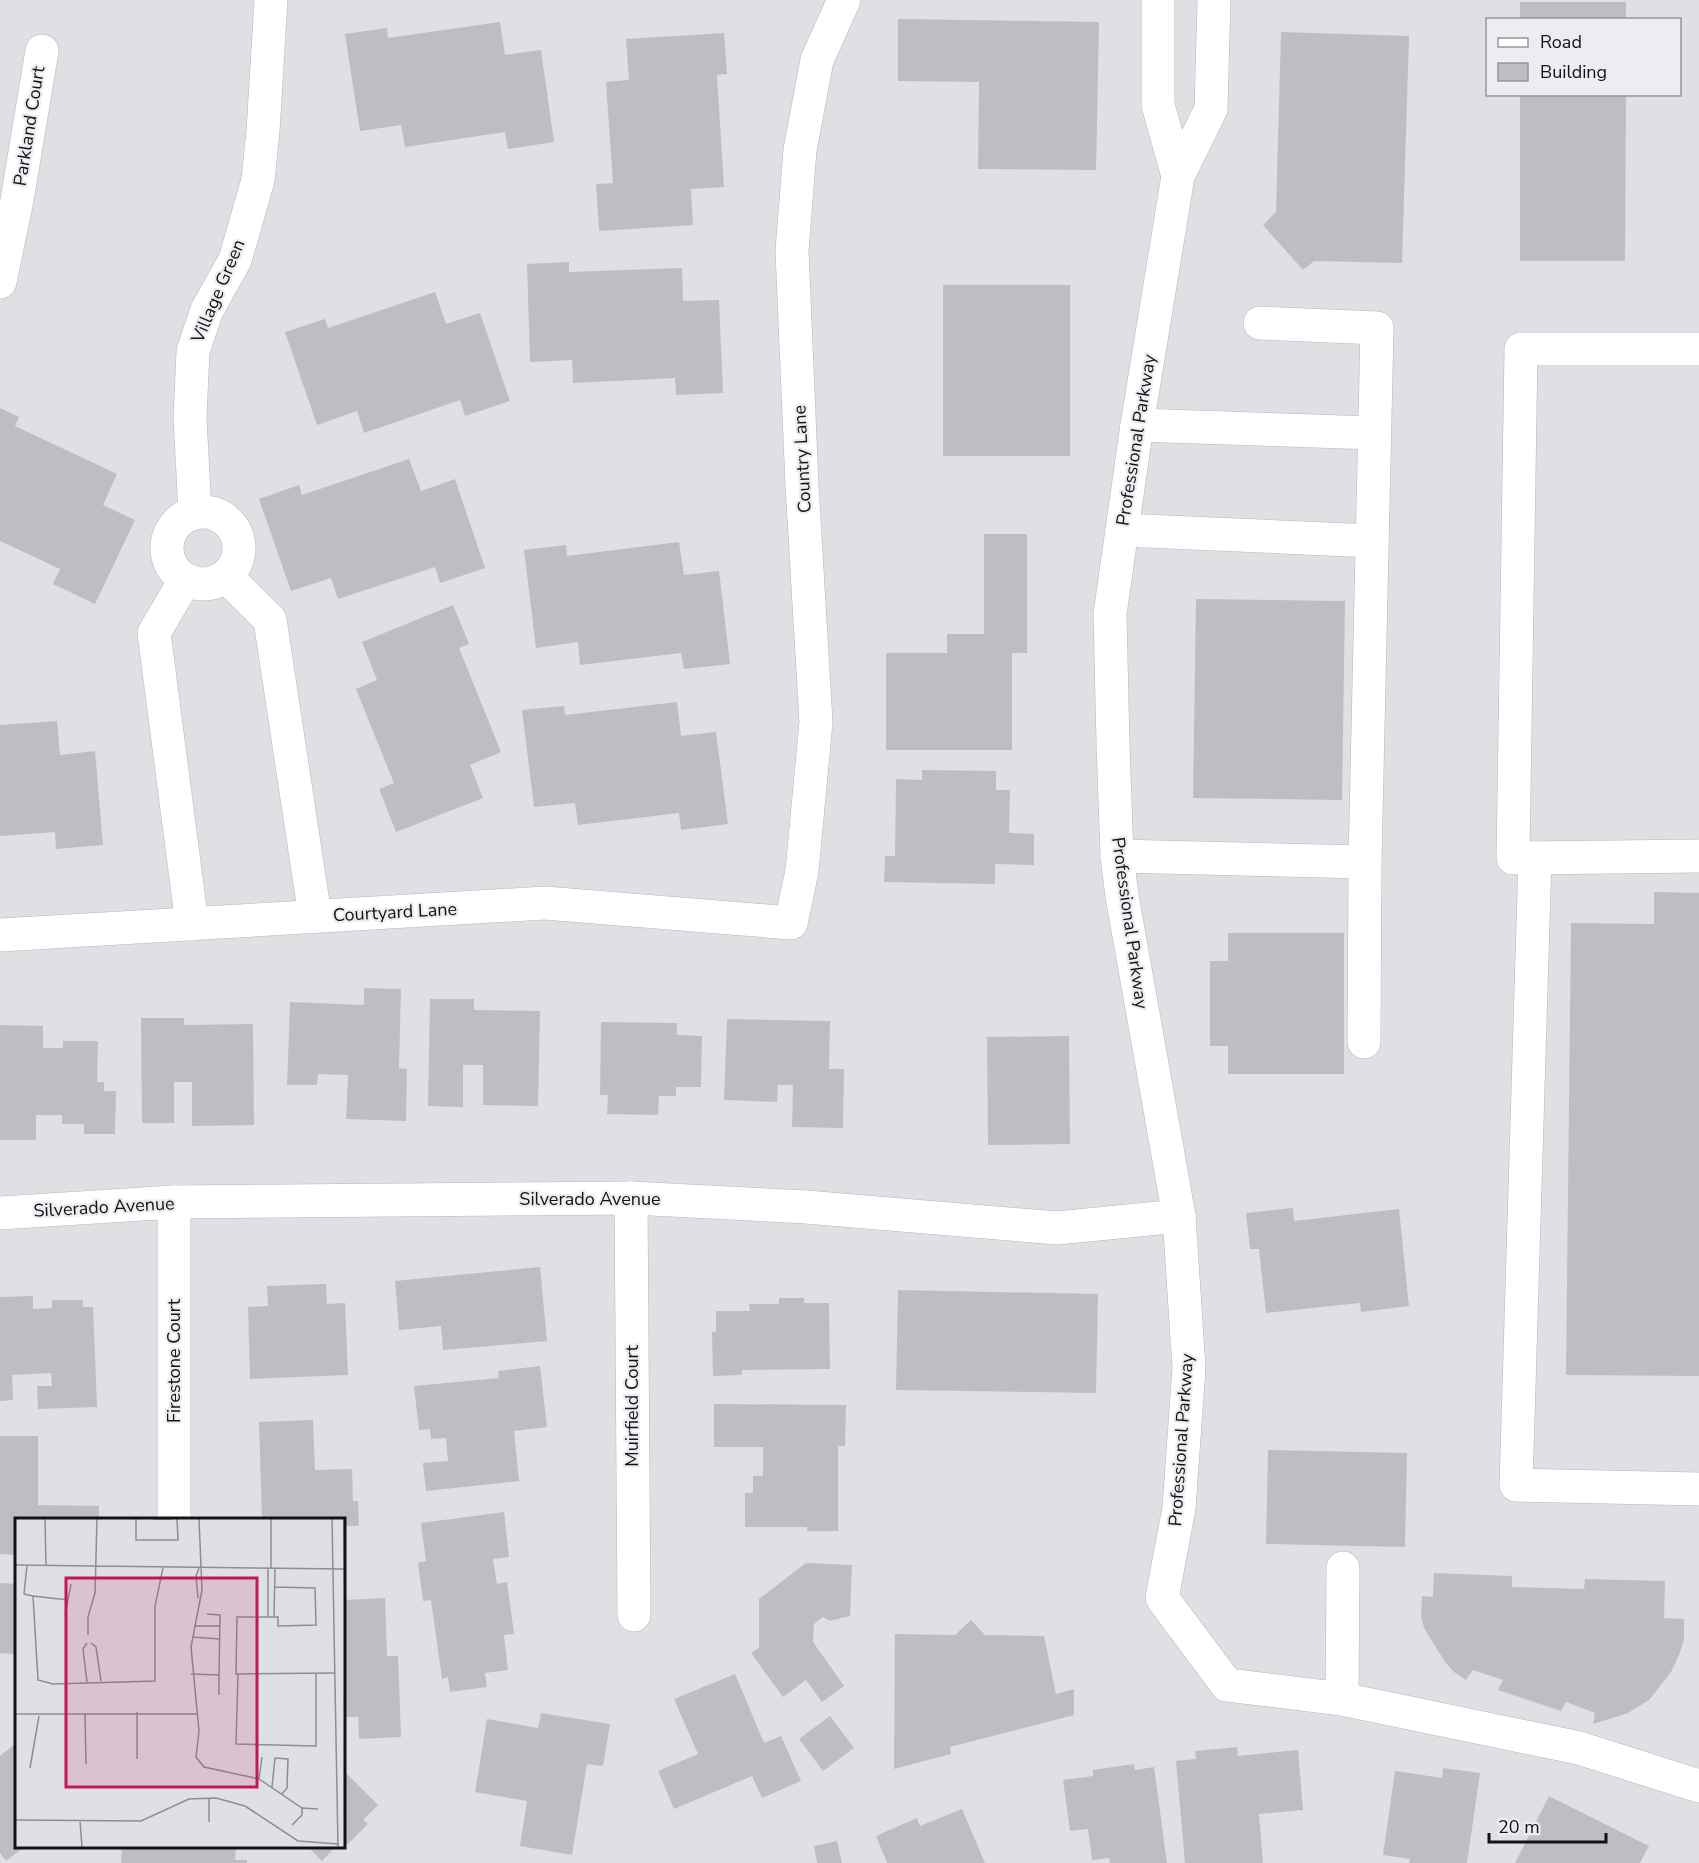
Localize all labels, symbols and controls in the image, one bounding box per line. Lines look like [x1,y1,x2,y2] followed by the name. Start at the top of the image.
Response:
[1486,18,1681,96] legend
[1540,30,1582,54] text: Road
[1540,60,1607,84] text: Building
[8,64,50,188] street label: Parkland Court
[185,236,251,347] street label: Village Green
[1111,352,1162,527] street label: Professional Parkway
[787,404,817,514] street label: Country Lane
[1106,836,1154,1011] street label: Professional Parkway
[332,897,458,927] street label: Courtyard Lane
[519,1187,661,1211] street label: Silverado Avenue
[33,1191,175,1223] street label: Silverado Avenue
[162,1298,186,1423] street label: Firestone Court
[620,1345,644,1467] street label: Muirfield Court
[1163,1352,1199,1527] street label: Professional Parkway
[15,1518,345,1848] inset map
[1489,1806,1606,1844] scale bar
[1498,1815,1540,1839] text: 20 m

